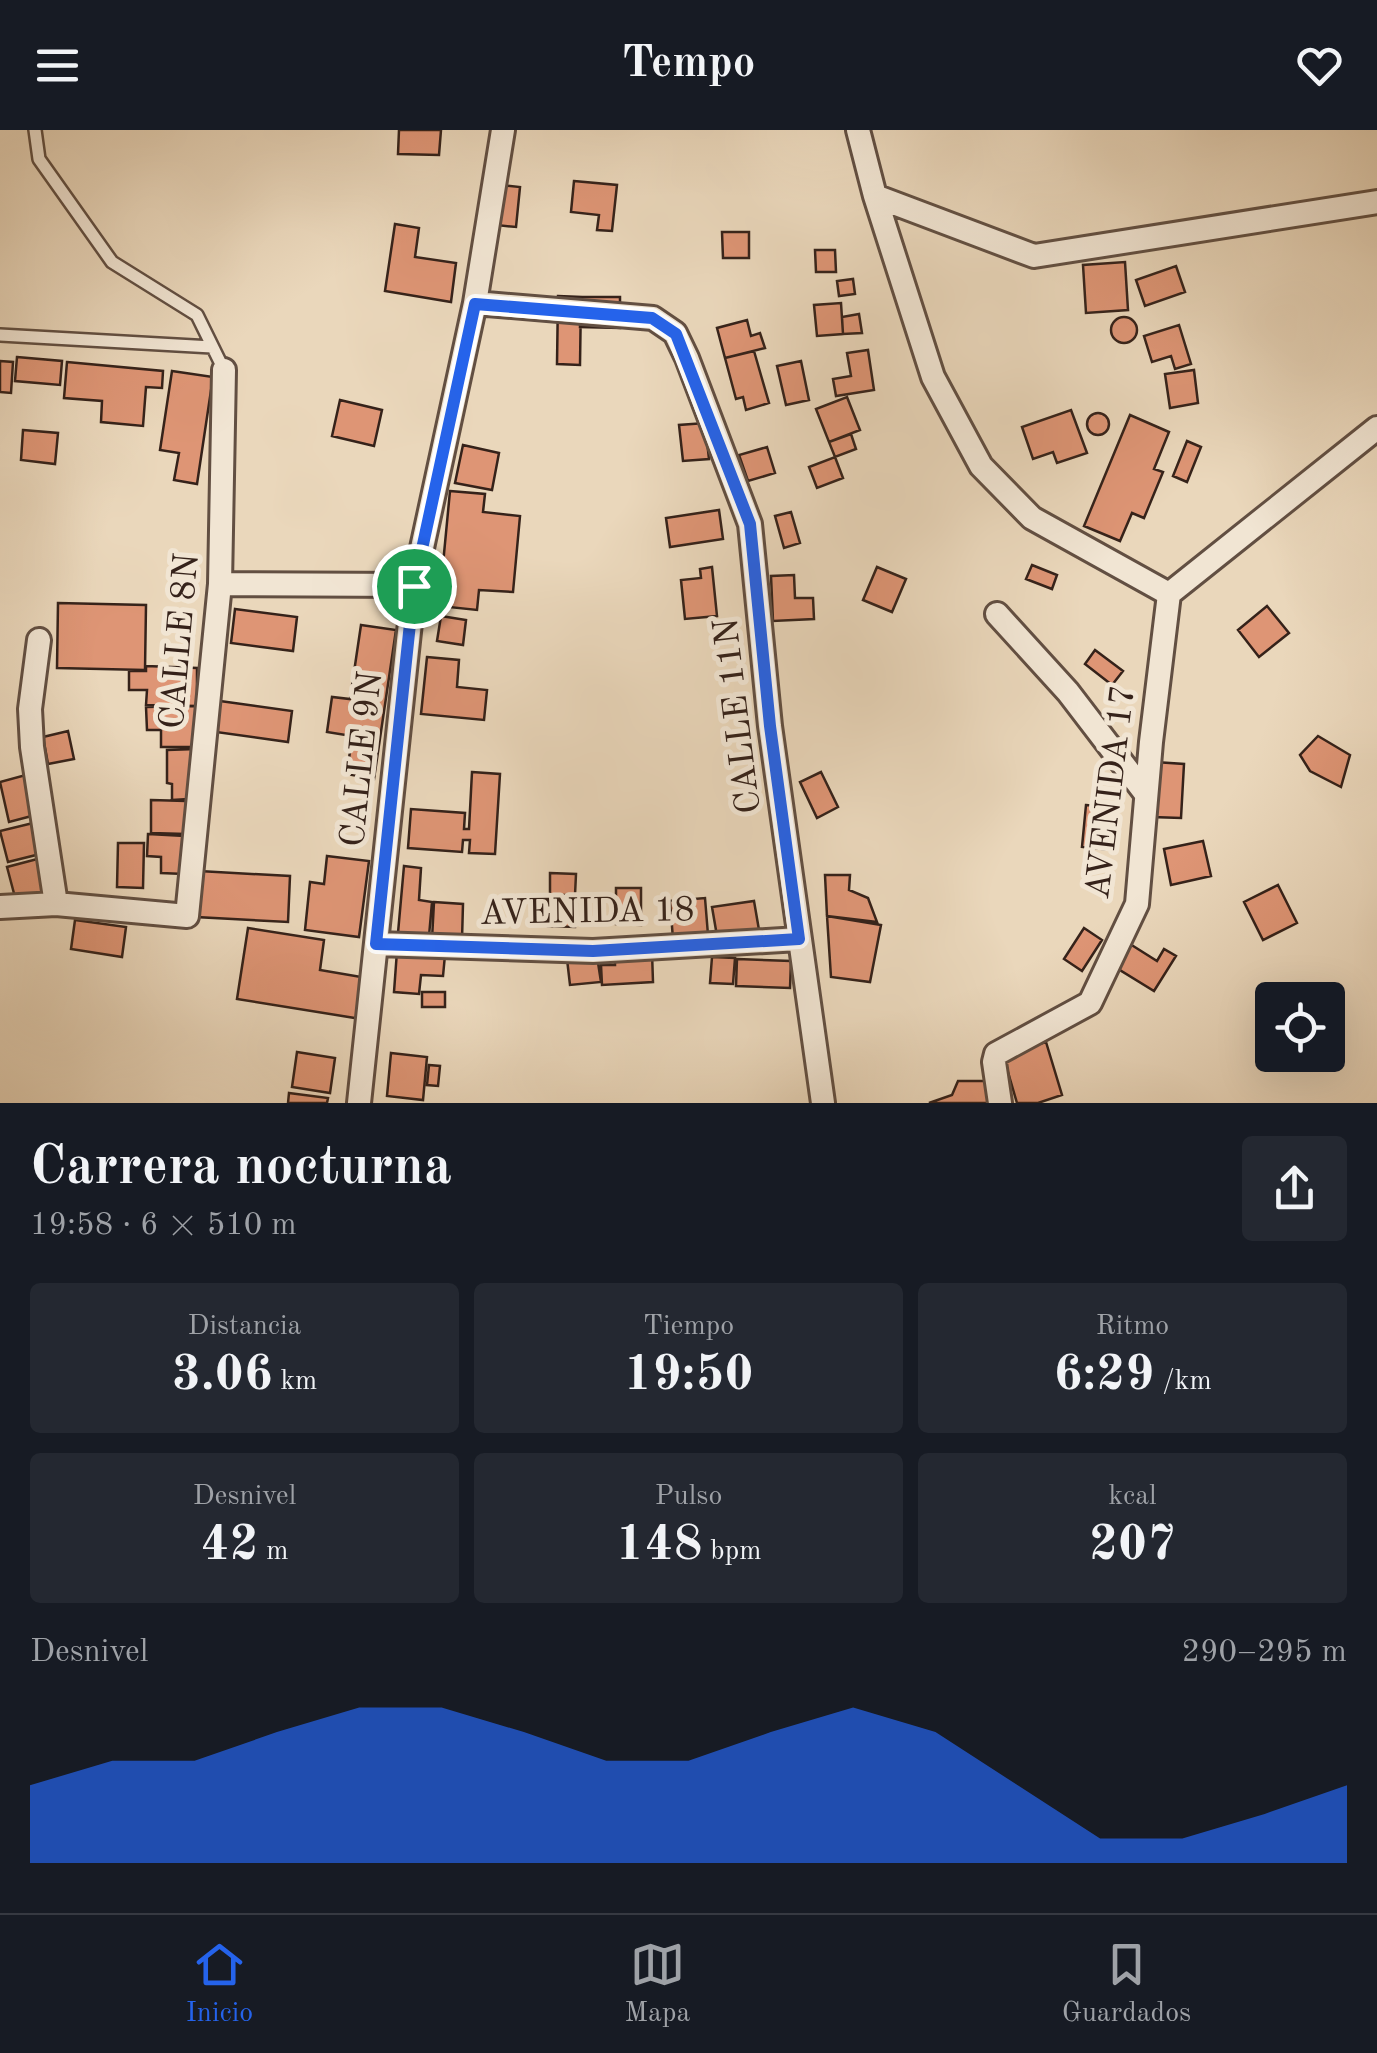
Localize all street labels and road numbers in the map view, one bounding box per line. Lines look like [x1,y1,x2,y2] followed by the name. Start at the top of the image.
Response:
[155,552,206,731] street label: CALLE 8N
[709,616,768,815] street label: CALLE 11N
[336,670,389,849] street label: CALLE 9N
[1081,683,1142,901] street label: AVENIDA 17
[479,893,695,932] street label: AVENIDA 18

